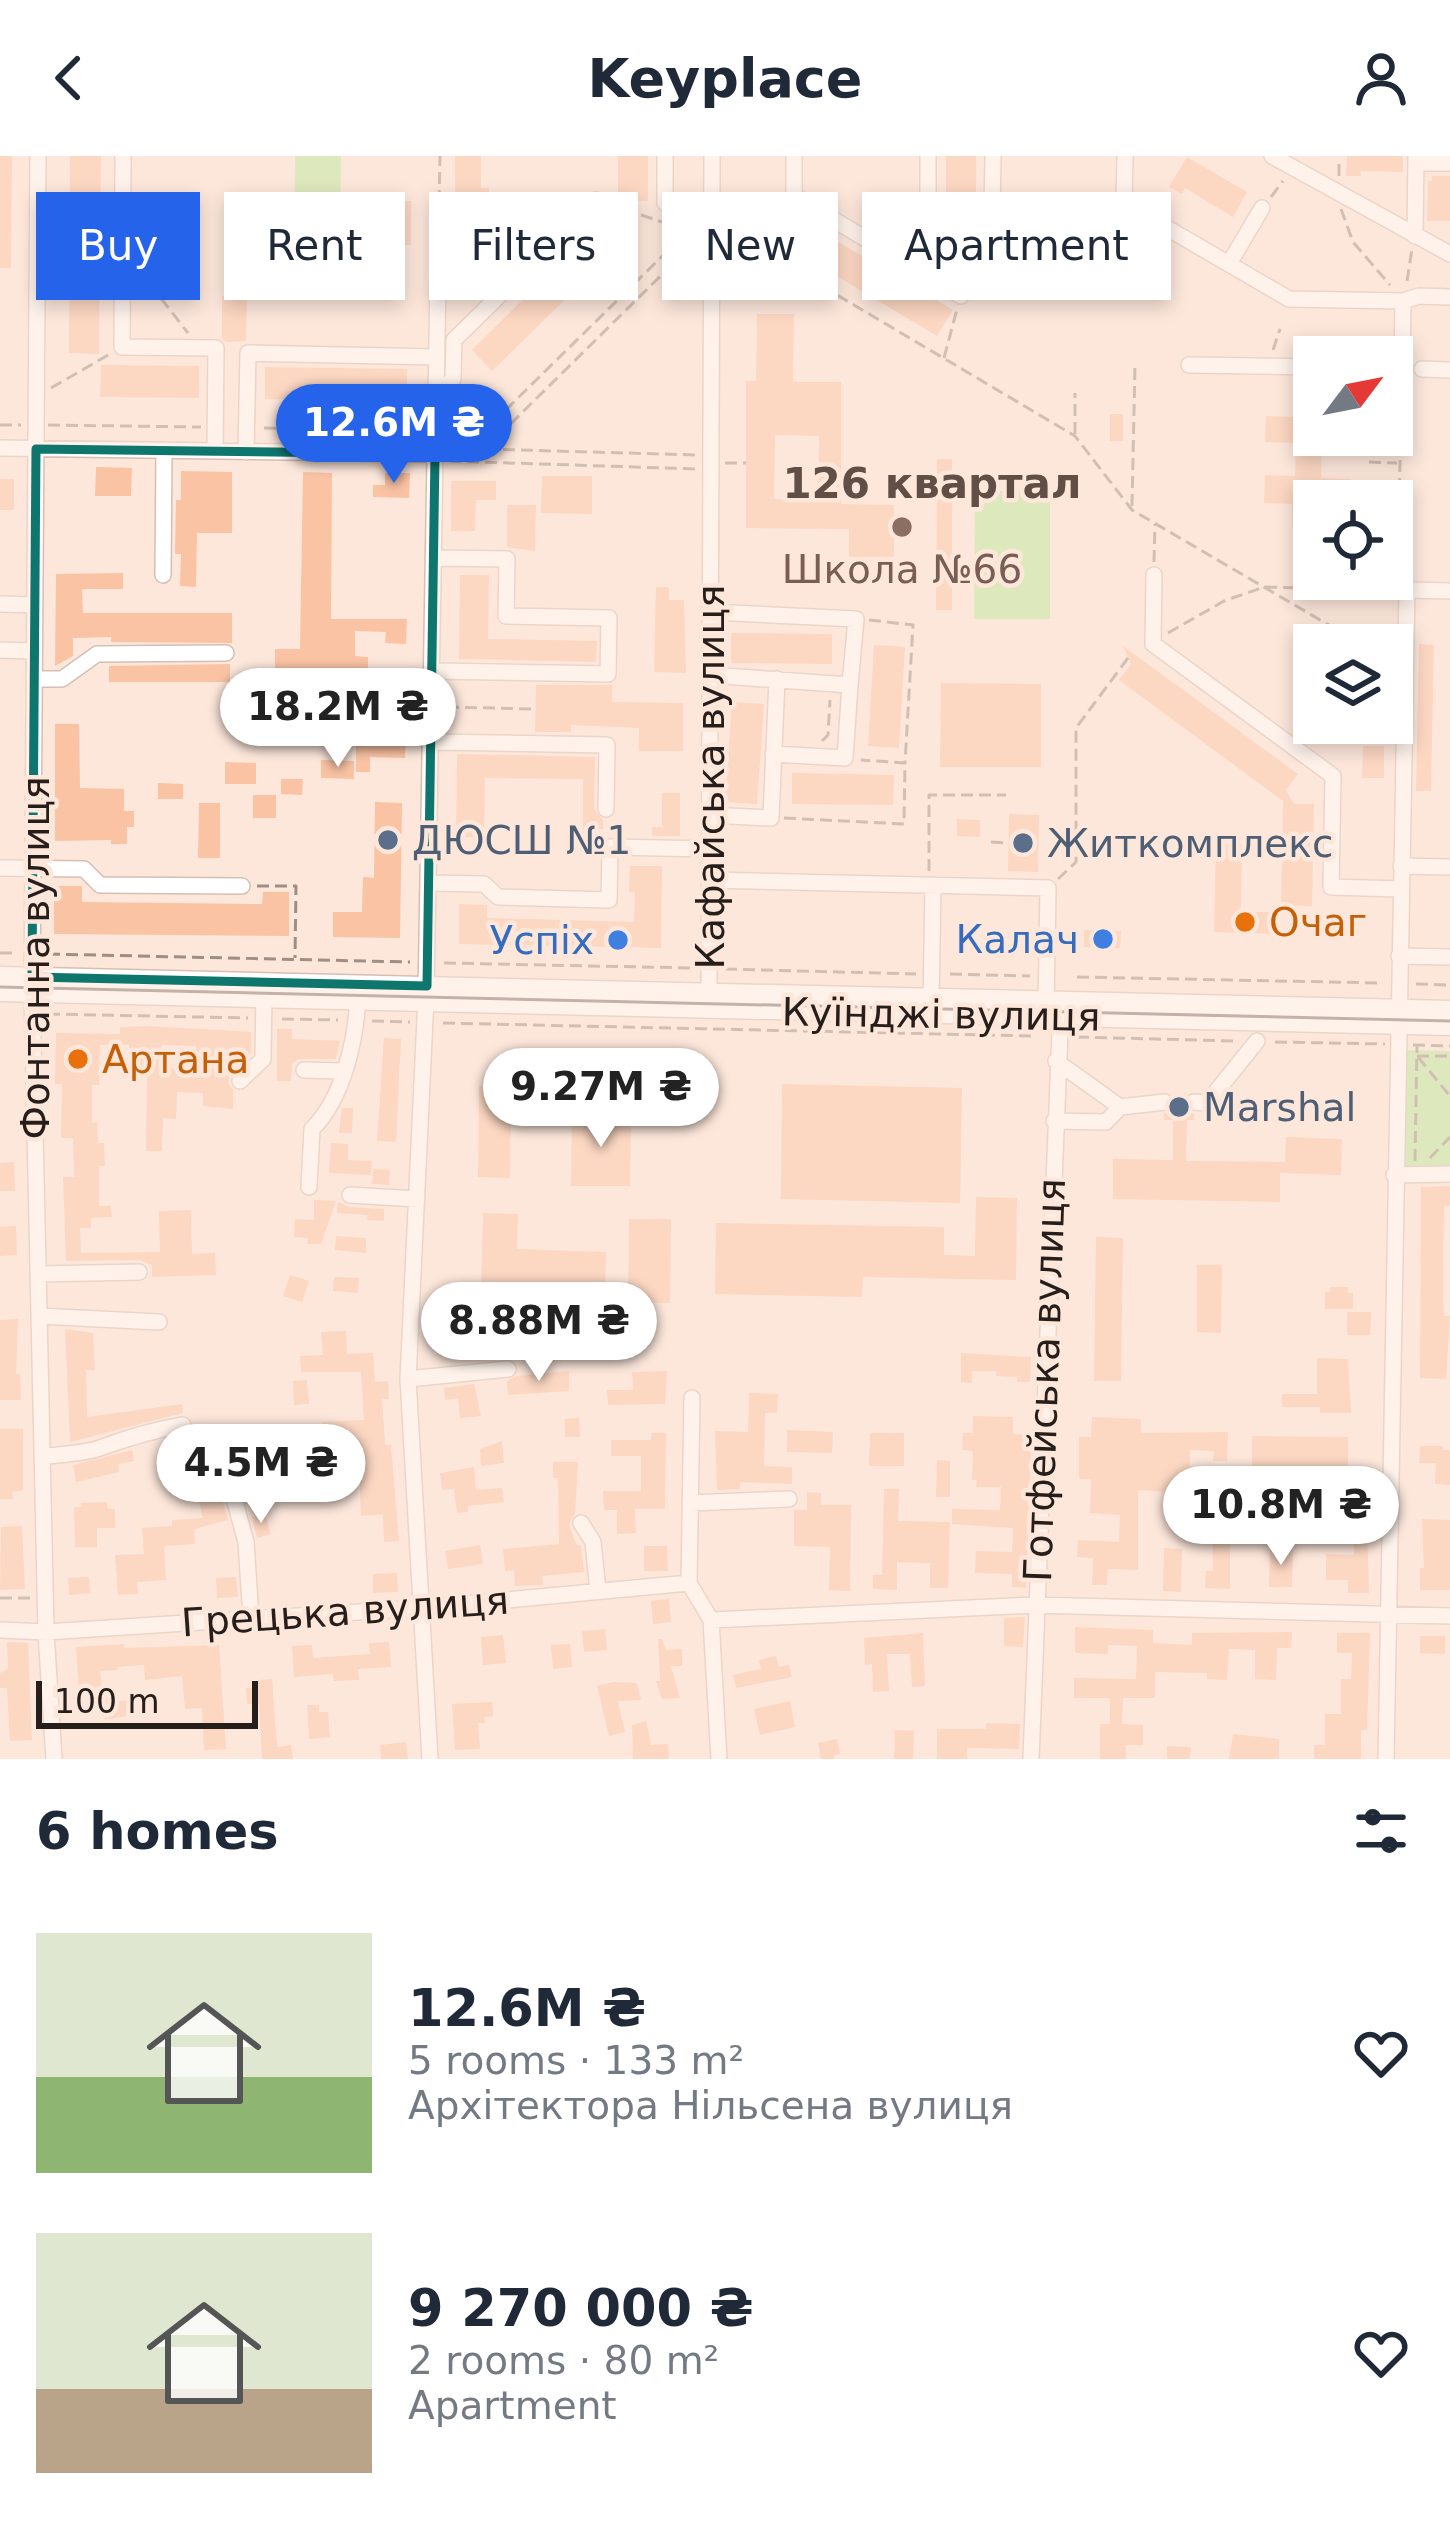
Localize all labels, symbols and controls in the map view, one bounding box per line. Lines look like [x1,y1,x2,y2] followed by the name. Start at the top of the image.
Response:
[36,45,102,111] icon: back
[1348,45,1414,111] icon: person
[588,47,862,110] text: Keyplace
[36,192,200,300] chip: Buy
[224,192,405,300] chip: Rent
[429,192,638,300] chip: Filters
[662,192,838,300] chip: New
[862,192,1171,300] chip: Apartment
[1293,336,1413,456] north arrow
[1293,336,1413,744] map controls
[283,384,505,486] pin: 12.6M ₴
[303,400,485,445] text: 12.6M ₴
[782,459,1082,508] district label: 126 квартал
[1293,480,1413,600] button: locate
[889,514,915,540] marker: Школа №66
[782,547,1022,592] place label: Школа №66
[688,585,733,969] street label: Кафайська вулиця
[1293,624,1413,744] button: layers
[227,668,449,770] pin: 18.2M ₴
[247,684,429,729] text: 18.2M ₴
[13,776,58,1140] street label: Фонтанна вулиця
[412,818,631,863] place label: ДЮСШ №1
[1047,821,1333,866] place label: Житкомплекс
[375,827,401,853] marker: ДЮСШ №1
[1010,830,1036,856] marker: Житкомплекс
[1269,900,1367,945] place label: Очаг
[1232,909,1258,935] marker: Очаг
[956,917,1079,962] place label: Калач
[489,918,594,963] place label: Успіх
[1090,926,1116,952] marker: Калач
[605,927,631,953] marker: Успіх
[781,989,1101,1040] street label: Куїнджі вулиця
[102,1037,249,1082] place label: Артана
[65,1046,91,1072] marker: Артана
[490,1048,712,1150] pin: 9.27M ₴
[510,1064,692,1109] text: 9.27M ₴
[1203,1085,1356,1130] place label: Marshal
[1166,1094,1192,1120] marker: Marshal
[1015,1178,1074,1583] street label: Готфейська вулиця
[428,1282,650,1384] pin: 8.88M ₴
[448,1298,630,1343] text: 8.88M ₴
[163,1424,359,1526] pin: 4.5M ₴
[184,1440,339,1485] text: 4.5M ₴
[1170,1466,1392,1568] pin: 10.8M ₴
[1190,1482,1372,1527] text: 10.8M ₴
[180,1578,510,1645] street label: Грецька вулиця
[36,1675,258,1728] scale bar
[54,1682,160,1721] text: 100 m
[1348,1798,1414,1864] icon: filters
[36,1802,279,1861] text: 6 homes
[408,1979,646,2038] text: 12.6M ₴
[132,1981,276,2125] icon: home
[1348,2020,1414,2086] icon: heart
[408,2038,744,2083] text: 5 rooms · 133 m²
[408,2083,1013,2128] text: Архітектора Нільсена вулиця
[408,2279,754,2338] text: 9 270 000 ₴
[132,2281,276,2425] icon: home
[1348,2320,1414,2386] icon: heart
[408,2338,719,2383] text: 2 rooms · 80 m²
[408,2383,617,2428] text: Apartment

